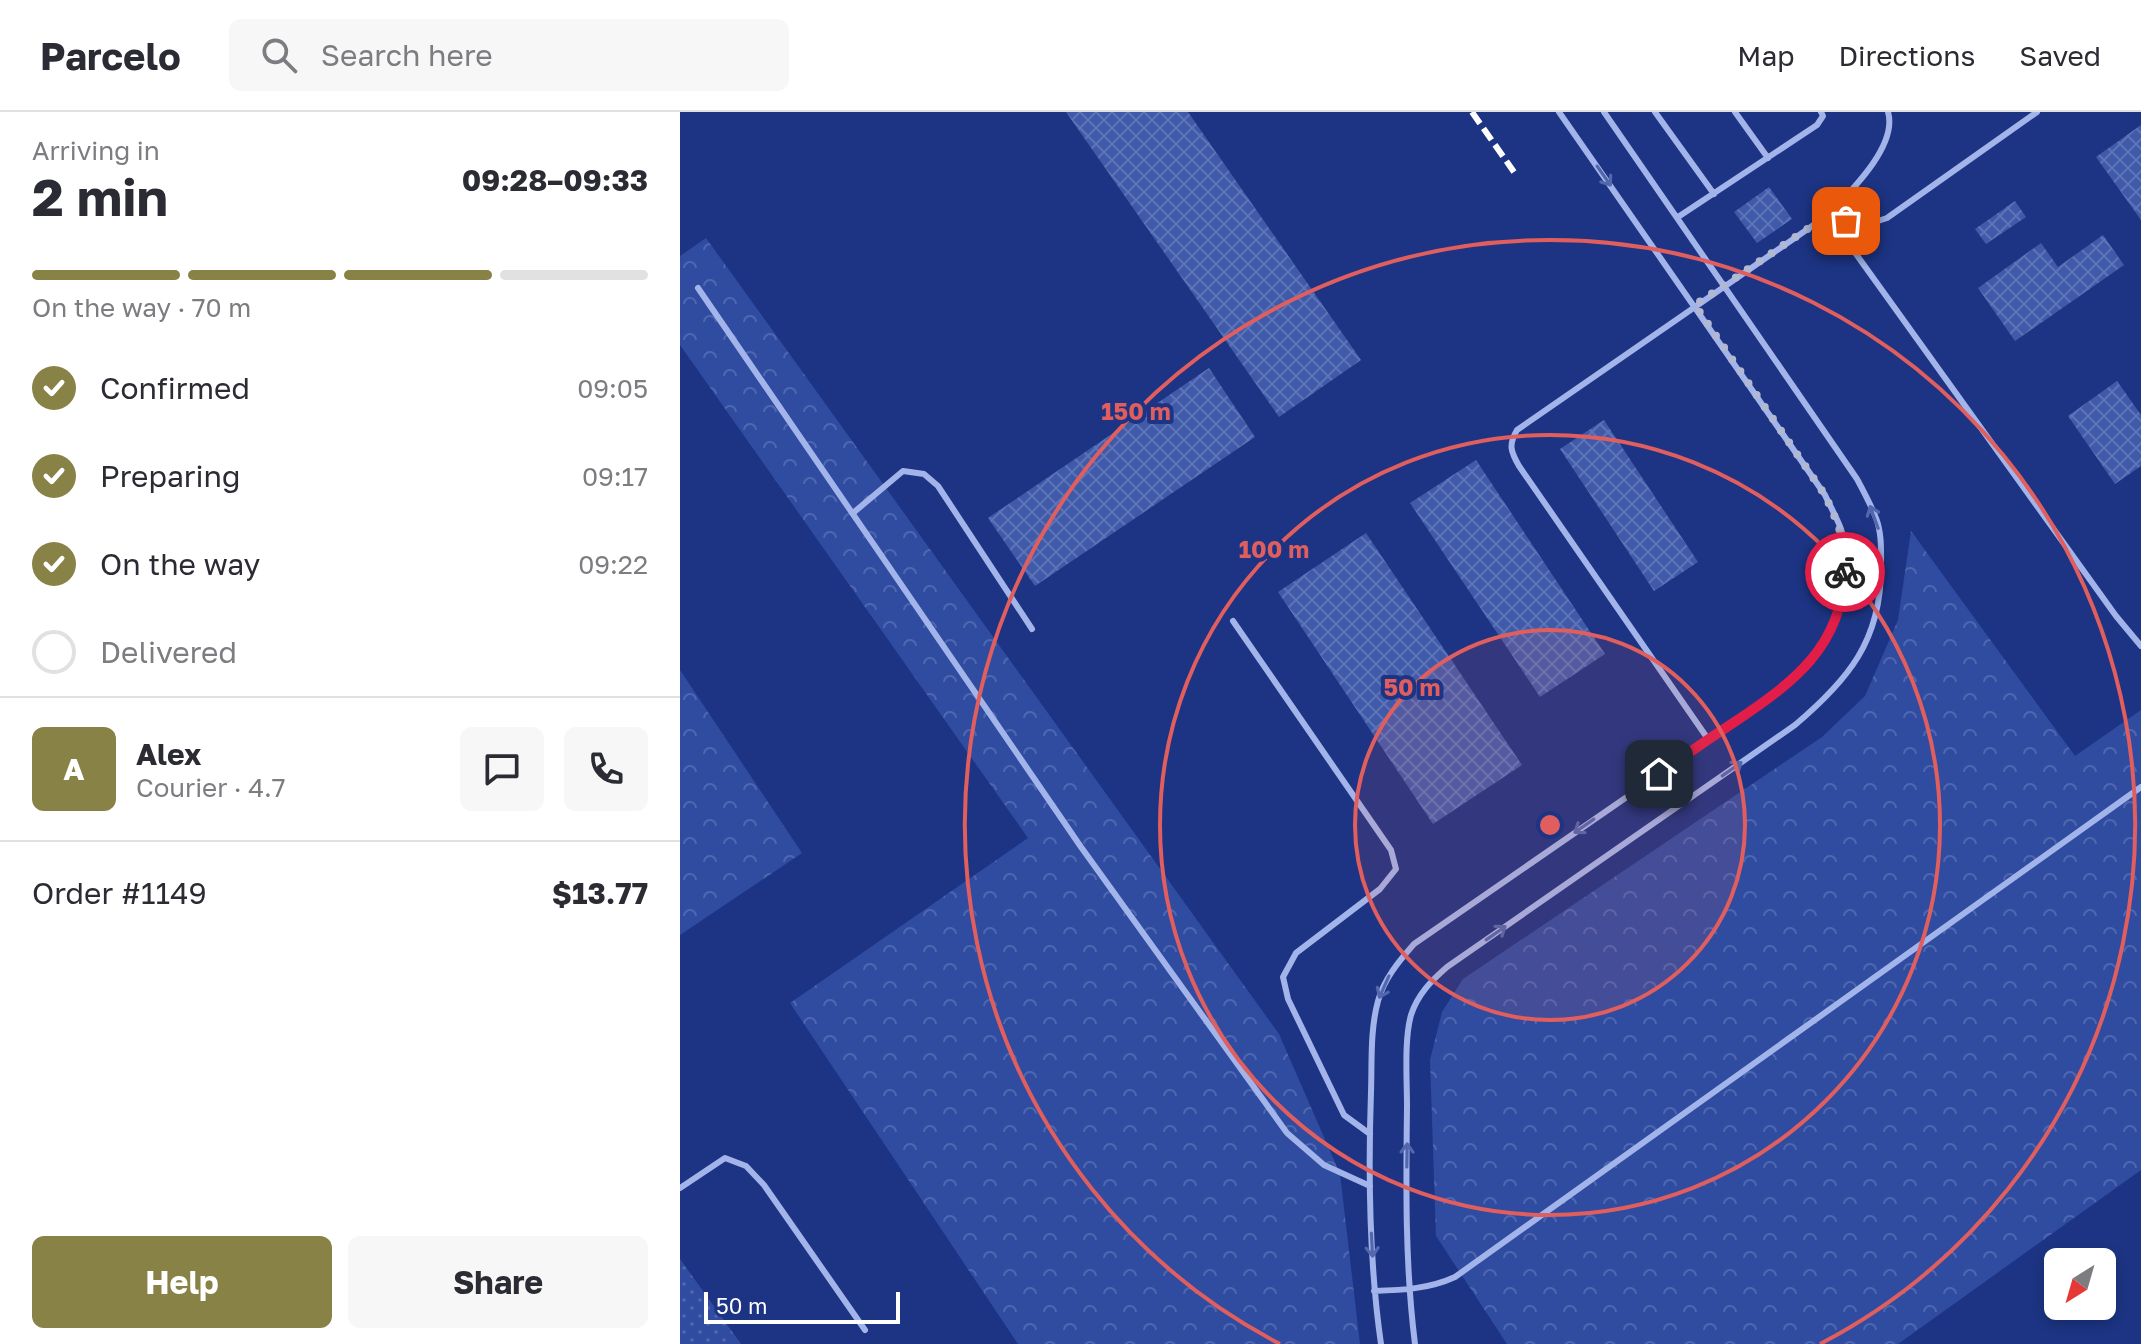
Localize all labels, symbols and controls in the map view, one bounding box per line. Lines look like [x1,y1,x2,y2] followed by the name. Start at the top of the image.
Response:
[229,19,789,91] search box
[40,33,181,78] text: Parcelo
[257,33,301,77] icon: search
[321,37,493,73] text: Search here
[1737,39,1794,72] text: Map
[1838,39,1975,72] text: Directions
[2019,39,2101,72] text: Saved
[32,135,160,166] text: Arriving in
[462,162,648,198] text: 09:28–09:33
[1596,164,1612,186] one-way arrow
[32,165,168,227] text: 2 min
[1812,187,1880,255] pin
[1824,199,1868,243] icon: bag
[32,292,251,323] text: On the way · 70 m
[32,366,76,410] icon: check
[100,370,250,406] text: Confirmed
[577,373,648,404] text: 09:05
[1101,396,1171,425] text: 150 m
[32,454,76,498] icon: check
[100,458,241,494] text: Preparing
[582,461,648,492] text: 09:17
[1865,505,1880,530] one-way arrow
[1805,532,1885,612] courier
[1239,534,1309,563] text: 100 m
[32,542,76,586] icon: check
[100,546,260,582] text: On the way
[578,549,648,580] text: 09:22
[1823,550,1867,594] icon: bike
[100,634,237,670] text: Delivered
[1383,672,1441,701] text: 50 m
[460,727,544,811] button: chat
[564,727,648,811] button: phone
[136,736,201,772] text: Alex
[1625,740,1693,808] pin
[63,751,85,787] text: A
[1637,752,1681,796] icon: home
[1720,761,1742,777] one-way arrow
[136,772,286,803] text: Courier · 4.7
[1536,811,1564,839] centre of rings
[1574,818,1596,834] one-way arrow
[32,875,207,911] text: Order #1149
[552,875,648,911] text: $13.77
[1484,925,1506,941] one-way arrow
[1376,975,1391,999] one-way arrow
[1399,1142,1414,1169] one-way arrow
[1364,1231,1379,1258] one-way arrow
[32,1236,332,1328] button: Help
[348,1236,648,1328] button: Share
[2044,1248,2116,1320] north arrow
[2044,1248,2116,1320] map controls
[704,1288,900,1324] scale bar
[716,1292,767,1319] text: 50 m

